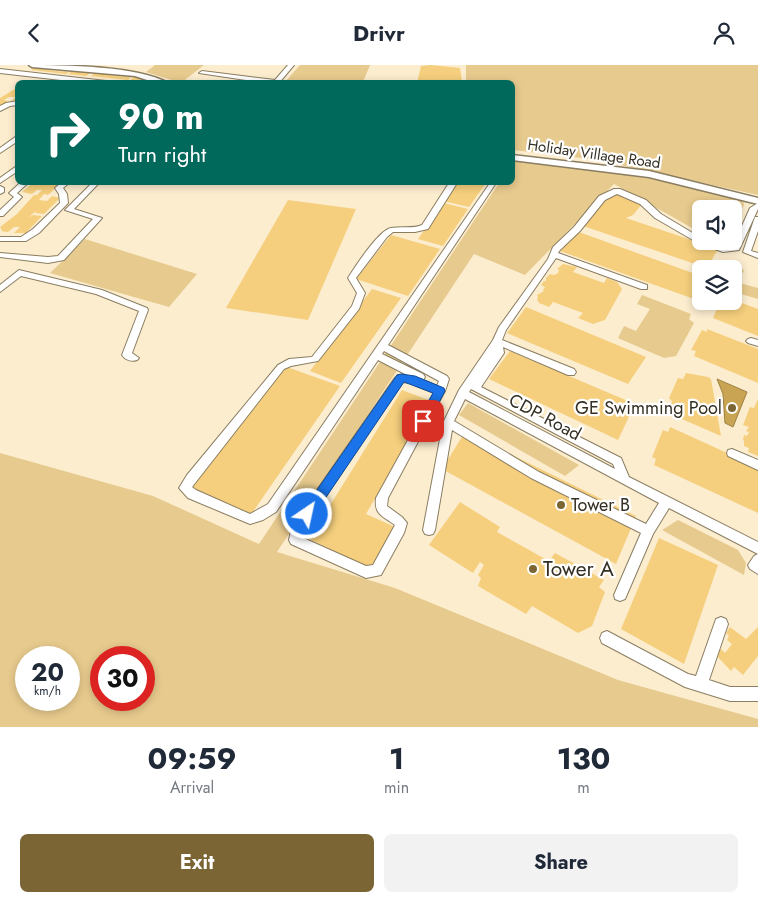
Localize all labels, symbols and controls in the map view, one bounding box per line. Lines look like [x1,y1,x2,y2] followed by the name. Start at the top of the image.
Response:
[353,17,405,49] text: Drivr
[20,19,48,47] icon: back
[710,19,738,47] icon: person
[118,92,204,142] text: 90 m
[35,100,100,165] icon: right
[526,134,662,174] street label: Holiday Village Road
[118,138,206,170] text: Turn right
[692,200,742,310] map controls
[692,200,742,250] button: sound
[692,260,742,310] button: layers
[504,387,586,447] street label: CDP Road
[575,395,722,421] place label: GE Swimming Pool
[402,400,444,442] pin
[726,402,738,414] marker: GE Swimming Pool
[409,407,437,435] icon: arrive
[280,487,332,539] position arrow
[571,492,630,518] place label: Tower B
[555,499,567,511] marker: Tower B
[543,554,614,584] place label: Tower A
[527,563,539,575] marker: Tower A
[90,646,155,711] speed limit sign: 30
[31,654,64,690] text: 20
[34,682,61,700] text: km/h
[148,737,237,780] text: 09:59
[389,737,404,780] text: 1
[557,737,610,780] text: 130
[170,776,214,799] text: Arrival
[384,776,409,799] text: min
[577,776,590,799] text: m
[20,834,374,892] button: Exit
[384,834,738,892] button: Share

